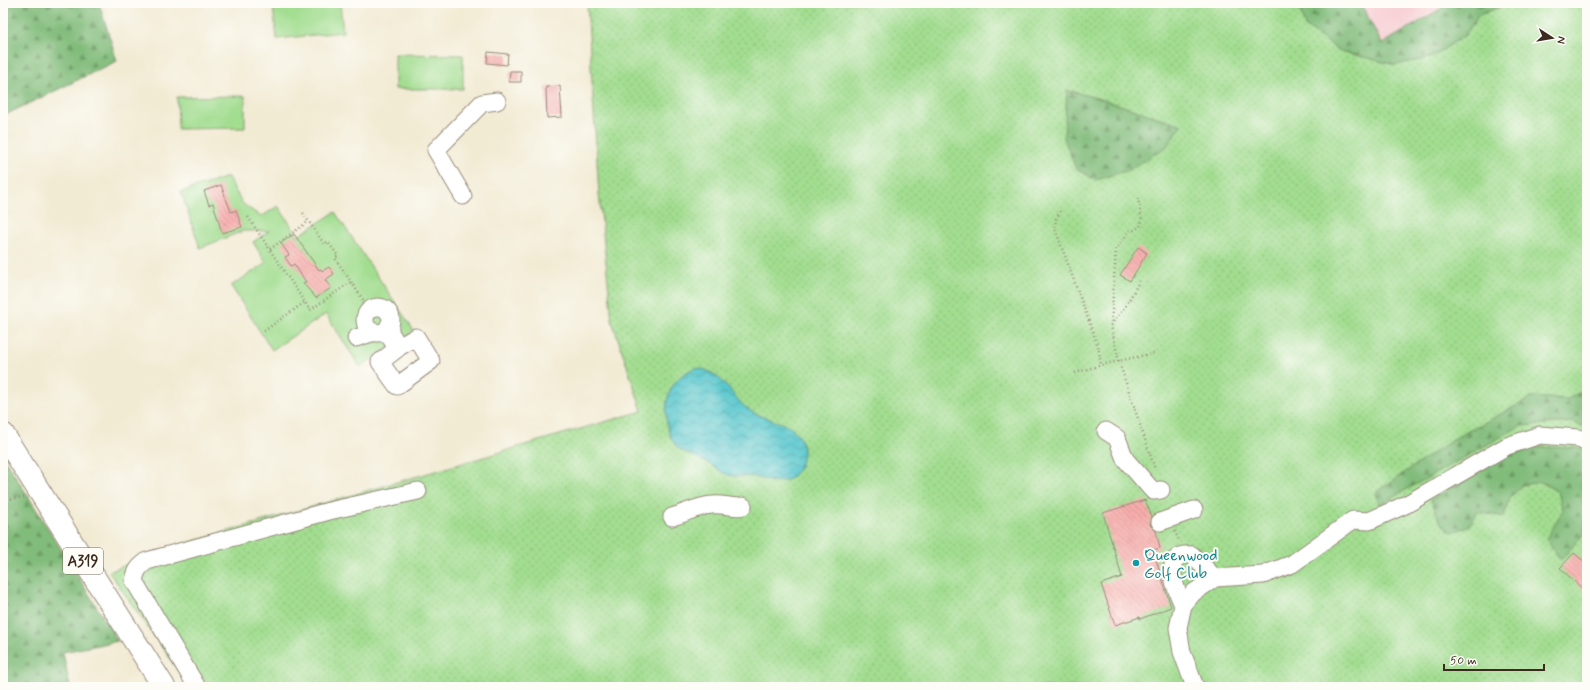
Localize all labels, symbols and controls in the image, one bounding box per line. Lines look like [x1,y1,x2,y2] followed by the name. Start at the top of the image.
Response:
[1532,18,1572,58] north arrow
[1553,35,1568,45] text: N
[1144,545,1218,584] place label: Queenwood Golf Club
[63,548,103,574] road number: A319
[1131,558,1141,568] marker: Queenwood Golf Club
[1444,646,1544,672] scale bar
[1450,653,1477,669] text: 50 m

